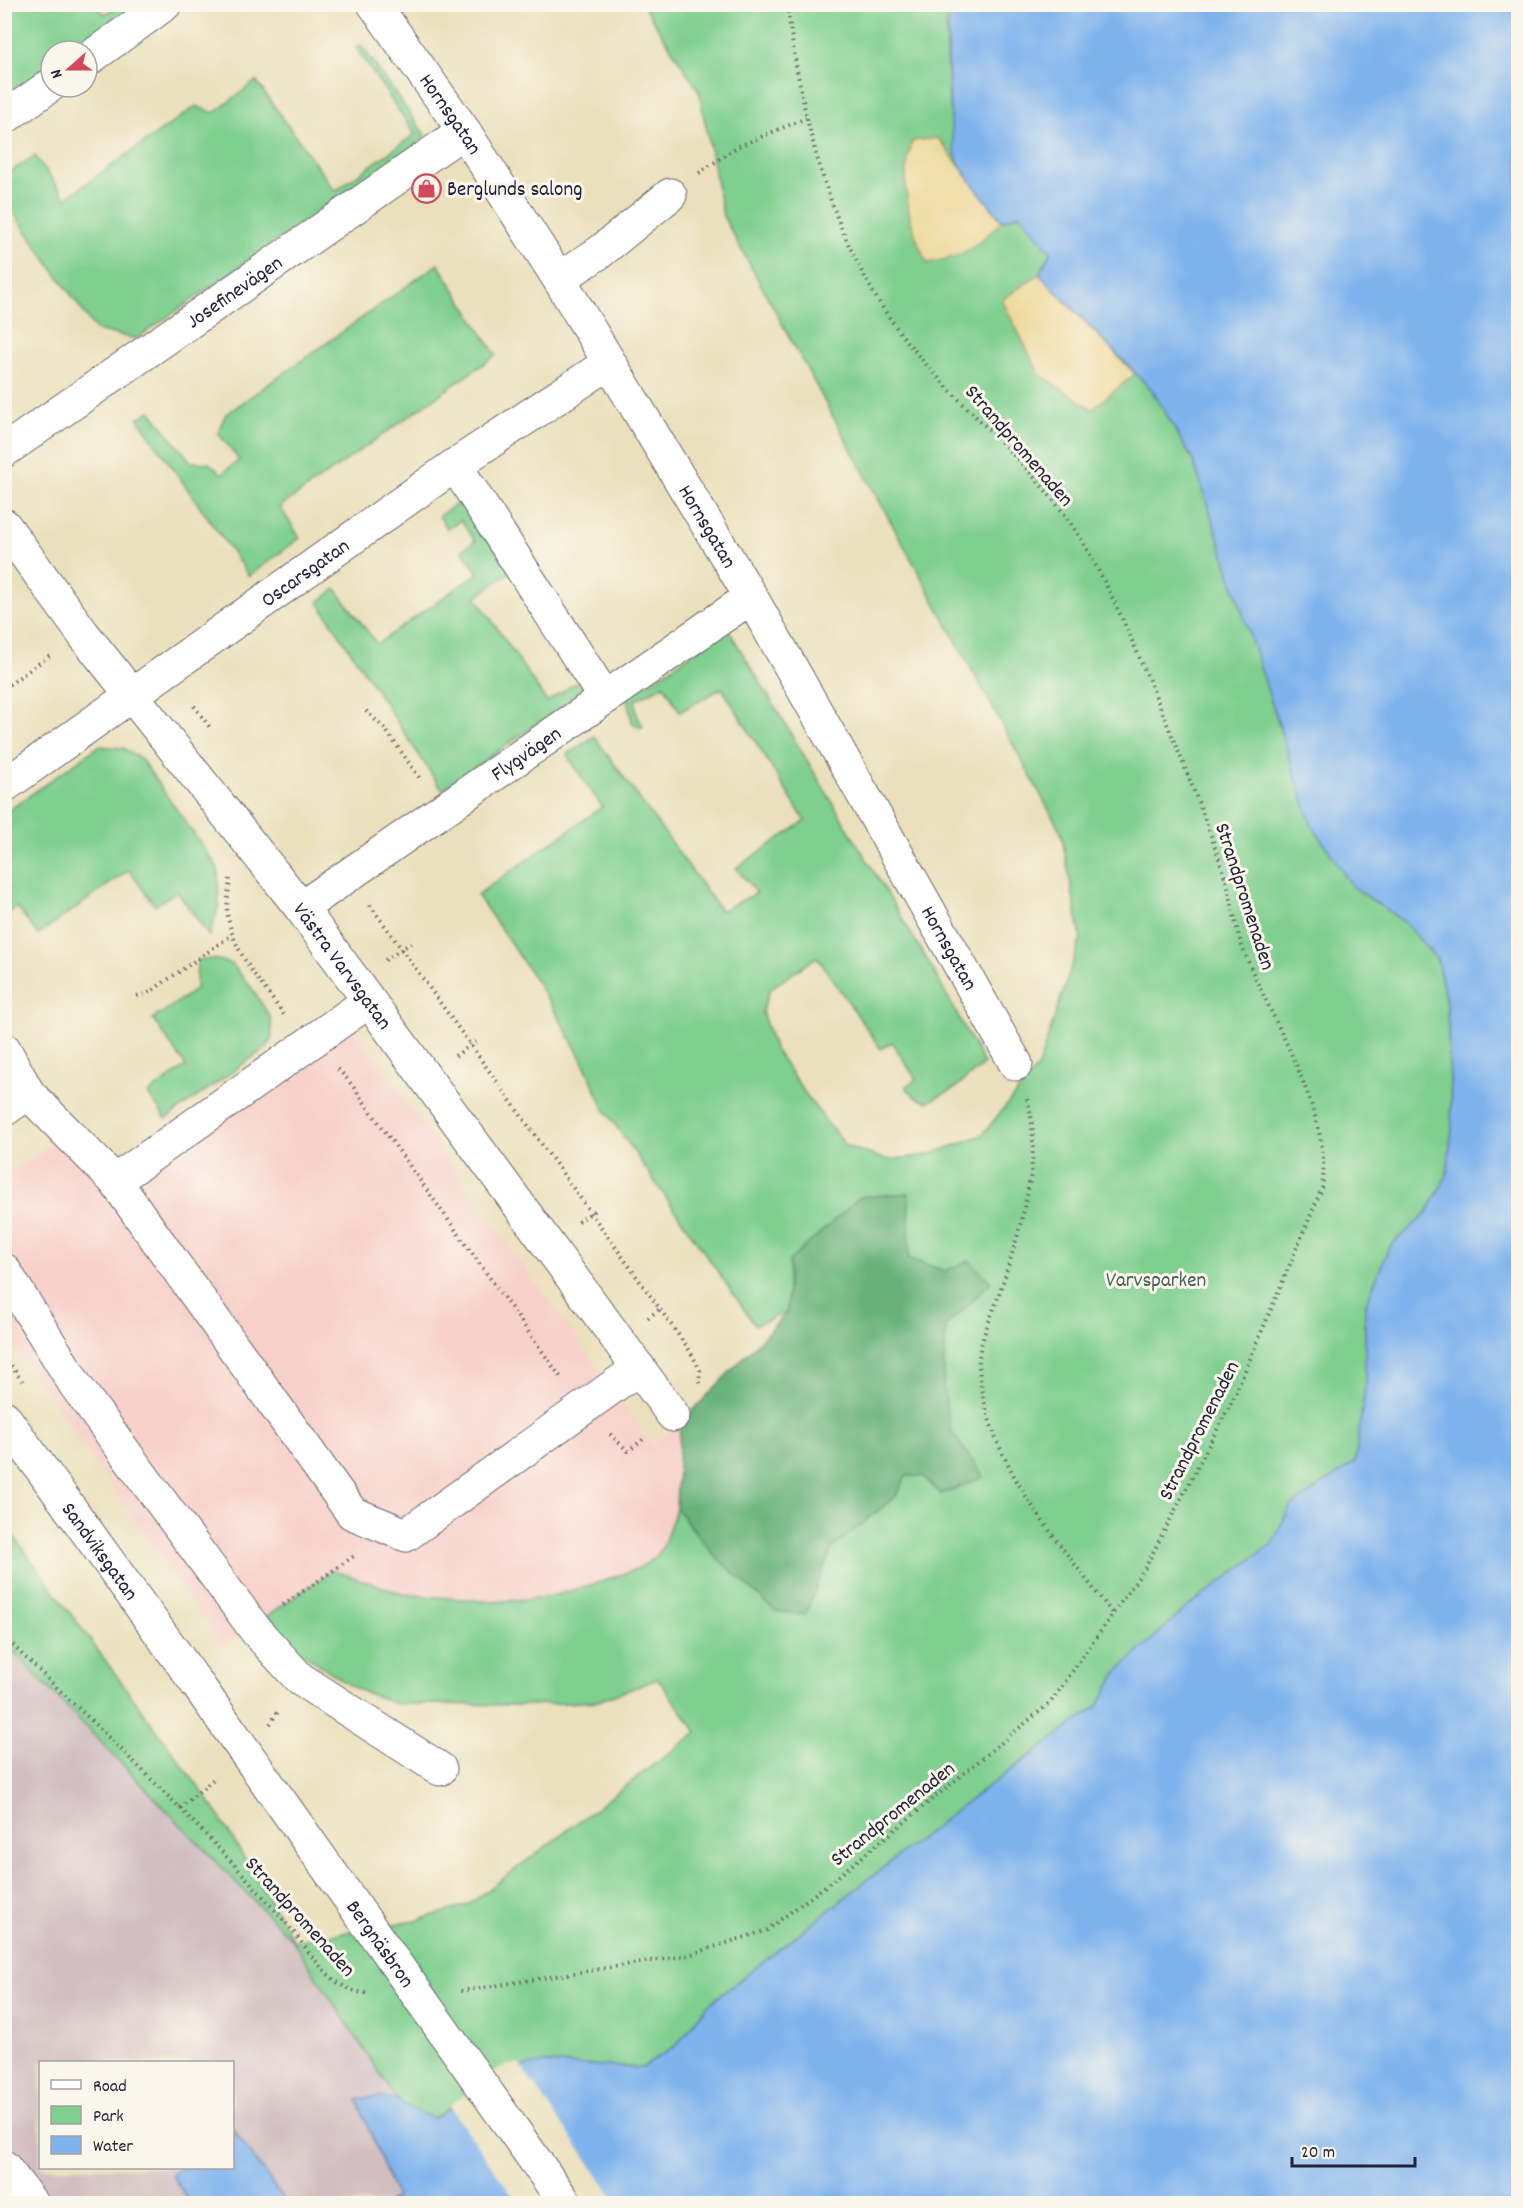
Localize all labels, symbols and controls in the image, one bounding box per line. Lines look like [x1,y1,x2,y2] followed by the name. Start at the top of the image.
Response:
[39,39,99,99] north arrow
[45,66,69,81] text: N
[410,69,487,162] street label: Hornsgatan
[410,172,442,204] shop icon: Berglunds salong
[447,176,582,206] place label: Berglunds salong
[181,250,290,338] street label: Josefinevägen
[956,379,1079,515] street label: Strandpromenaden
[669,480,742,575] street label: Hornsgatan
[256,533,357,616] street label: Oscarsgatan
[486,720,569,790] street label: Flygvägen
[1205,820,1281,974] street label: Strandpromenaden
[284,897,398,1037] street label: Västra Varvsgatan
[911,901,983,997] street label: Hornsgatan
[1106,1267,1206,1297] park label: Varvsparken
[1153,1356,1249,1506] street label: Strandpromenaden
[52,1497,144,1608] street label: Sandviksgatan
[825,1756,963,1875] street label: Strandpromenaden
[236,1851,361,1985] street label: Strandpromenaden
[337,1895,420,1995] street label: Bergnäsbron
[39,2061,234,2169] legend
[93,2075,127,2100] text: Road
[93,2105,124,2130] text: Park
[1292,2130,1415,2168] scale bar
[93,2135,133,2160] text: Water
[1301,2141,1335,2166] text: 20 m

